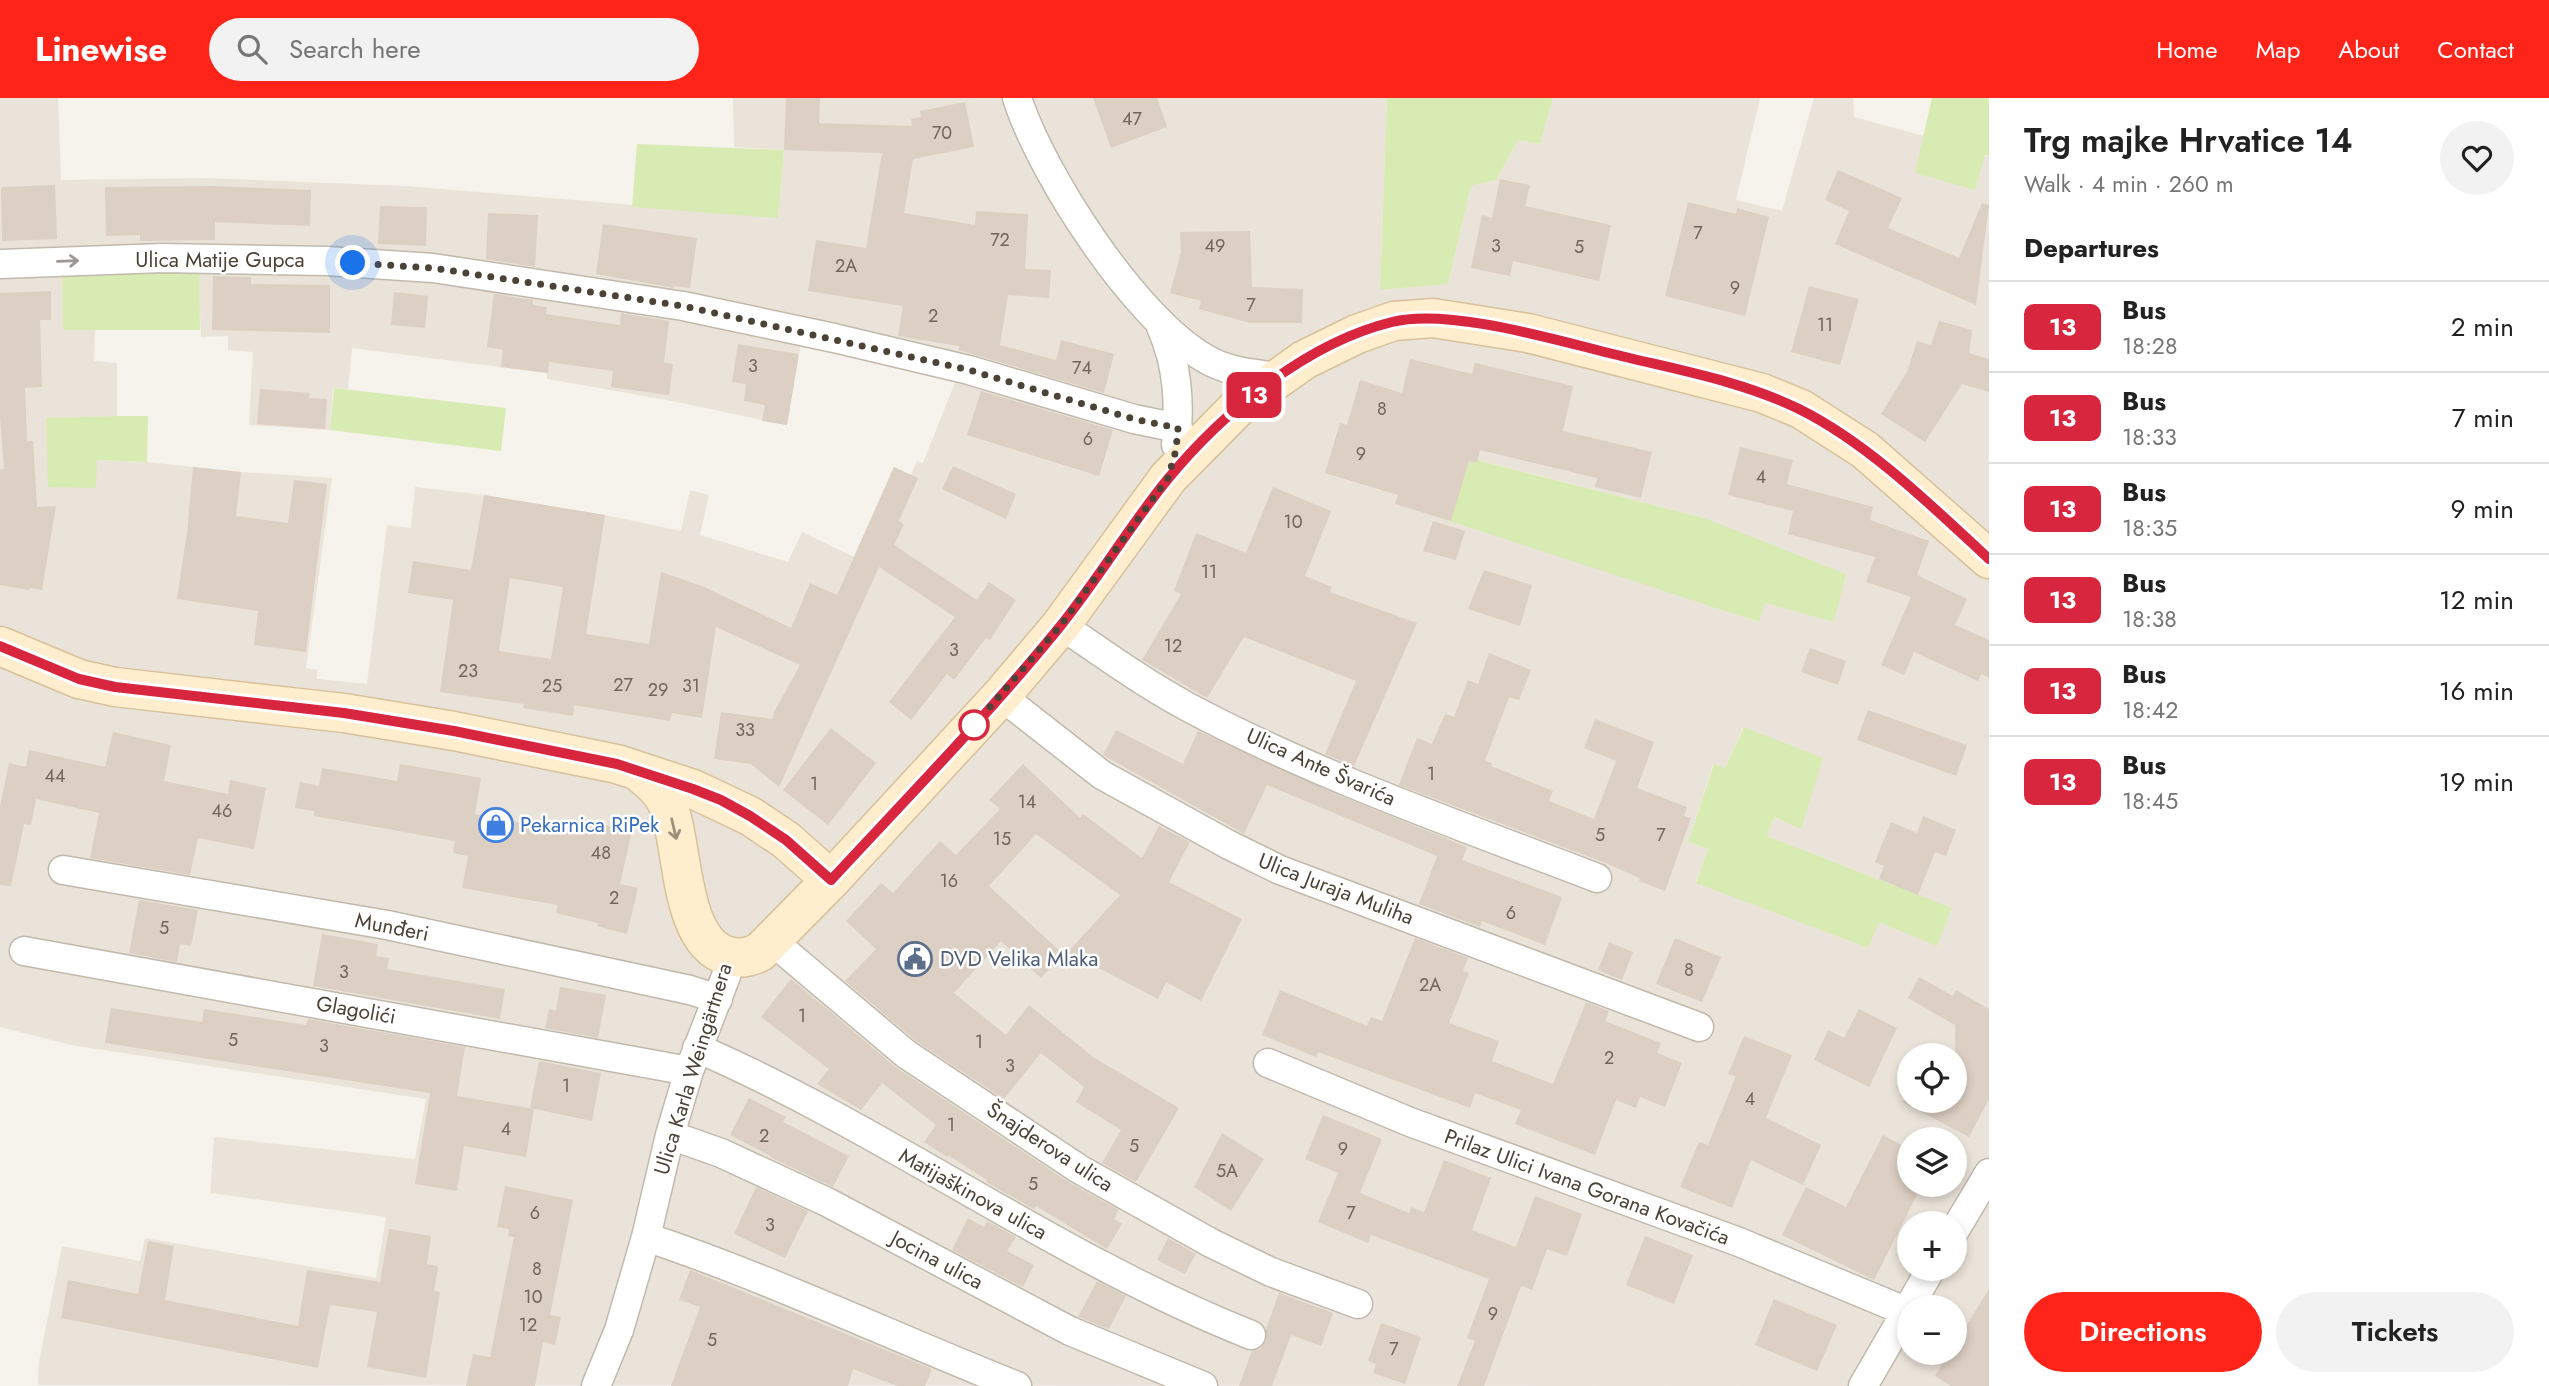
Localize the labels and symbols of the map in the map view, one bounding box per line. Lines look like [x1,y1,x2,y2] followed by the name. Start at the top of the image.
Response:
[1122,106,1143,132] house number: 47
[932,120,952,146] house number: 70
[1693,220,1703,246] house number: 7
[990,227,1010,253] house number: 72
[1205,233,1225,259] house number: 49
[1491,233,1501,259] house number: 3
[1574,234,1584,260] house number: 5
[135,245,305,275] street label: Ulica Matije Gupca
[335,245,370,280] your location
[835,253,857,279] house number: 2A
[56,255,79,268] one-way arrow
[1730,275,1740,301] house number: 9
[1246,292,1256,318] house number: 7
[928,303,938,329] house number: 2
[1817,312,1833,338] house number: 11
[748,353,758,379] house number: 3
[1072,355,1092,381] house number: 74
[1222,372,1286,418] line badge: 13
[1377,396,1387,422] house number: 8
[1083,426,1093,452] house number: 6
[1356,441,1366,467] house number: 9
[1756,464,1766,490] house number: 4
[1284,509,1303,535] house number: 10
[1201,559,1217,585] house number: 11
[1164,633,1182,659] house number: 12
[949,637,959,663] house number: 3
[458,658,478,684] house number: 23
[613,672,633,698] house number: 27
[542,673,562,699] house number: 25
[682,673,700,699] house number: 31
[648,677,668,703] house number: 29
[959,710,989,740] unlabelled marker
[735,717,755,743] house number: 33
[1242,721,1400,813] street label: Ulica Ante Švarića
[1427,761,1435,787] house number: 1
[45,763,66,789] house number: 44
[810,771,818,797] house number: 1
[1018,789,1036,815] house number: 14
[212,798,232,824] house number: 46
[477,806,515,844] shop icon: Pekarnica RiPek
[520,810,660,840] place label: Pekarnica RiPek
[668,817,681,839] one-way arrow
[1595,822,1605,848] house number: 5
[1656,822,1666,848] house number: 7
[993,826,1011,852] house number: 15
[591,840,611,866] house number: 48
[1254,846,1418,932] street label: Ulica Juraja Muliha
[940,868,958,894] house number: 16
[609,885,619,911] house number: 2
[1506,900,1516,926] house number: 6
[353,905,431,949] street label: Munđeri
[159,915,169,941] house number: 5
[896,940,934,978] public building icon: DVD Velika Mlaka
[940,944,1098,974] place label: DVD Velika Mlaka
[1684,957,1694,983] house number: 8
[339,959,349,985] house number: 3
[646,959,740,1179] street label: Ulica Karla Weingärtnera
[1419,972,1441,998] house number: 2A
[314,988,398,1032] street label: Glagolići
[798,1003,806,1029] house number: 1
[228,1027,238,1053] house number: 5
[975,1029,983,1055] house number: 1
[319,1033,329,1059] house number: 3
[1604,1045,1614,1071] house number: 2
[1005,1053,1015,1079] house number: 3
[562,1073,570,1099] house number: 1
[1745,1086,1755,1112] house number: 4
[981,1095,1119,1199] street label: Šnajderova ulica
[947,1112,955,1138] house number: 1
[501,1116,511,1142] house number: 4
[1440,1121,1734,1253] street label: Prilaz Ulici Ivana Gorana Kovačića
[759,1123,769,1149] house number: 2
[1129,1133,1139,1159] house number: 5
[1338,1136,1348,1162] house number: 9
[893,1141,1053,1247] street label: Matijaškinova ulica
[1216,1158,1238,1184] house number: 5A
[1028,1171,1038,1197] house number: 5
[530,1200,540,1226] house number: 6
[1346,1200,1356,1226] house number: 7
[765,1212,775,1238] house number: 3
[883,1222,989,1297] street label: Jocina ulica
[532,1256,542,1282] house number: 8
[524,1284,543,1310] house number: 10
[1488,1301,1498,1327] house number: 9
[519,1312,537,1338] house number: 12
[707,1327,717,1353] house number: 5
[1389,1336,1399,1362] house number: 7

